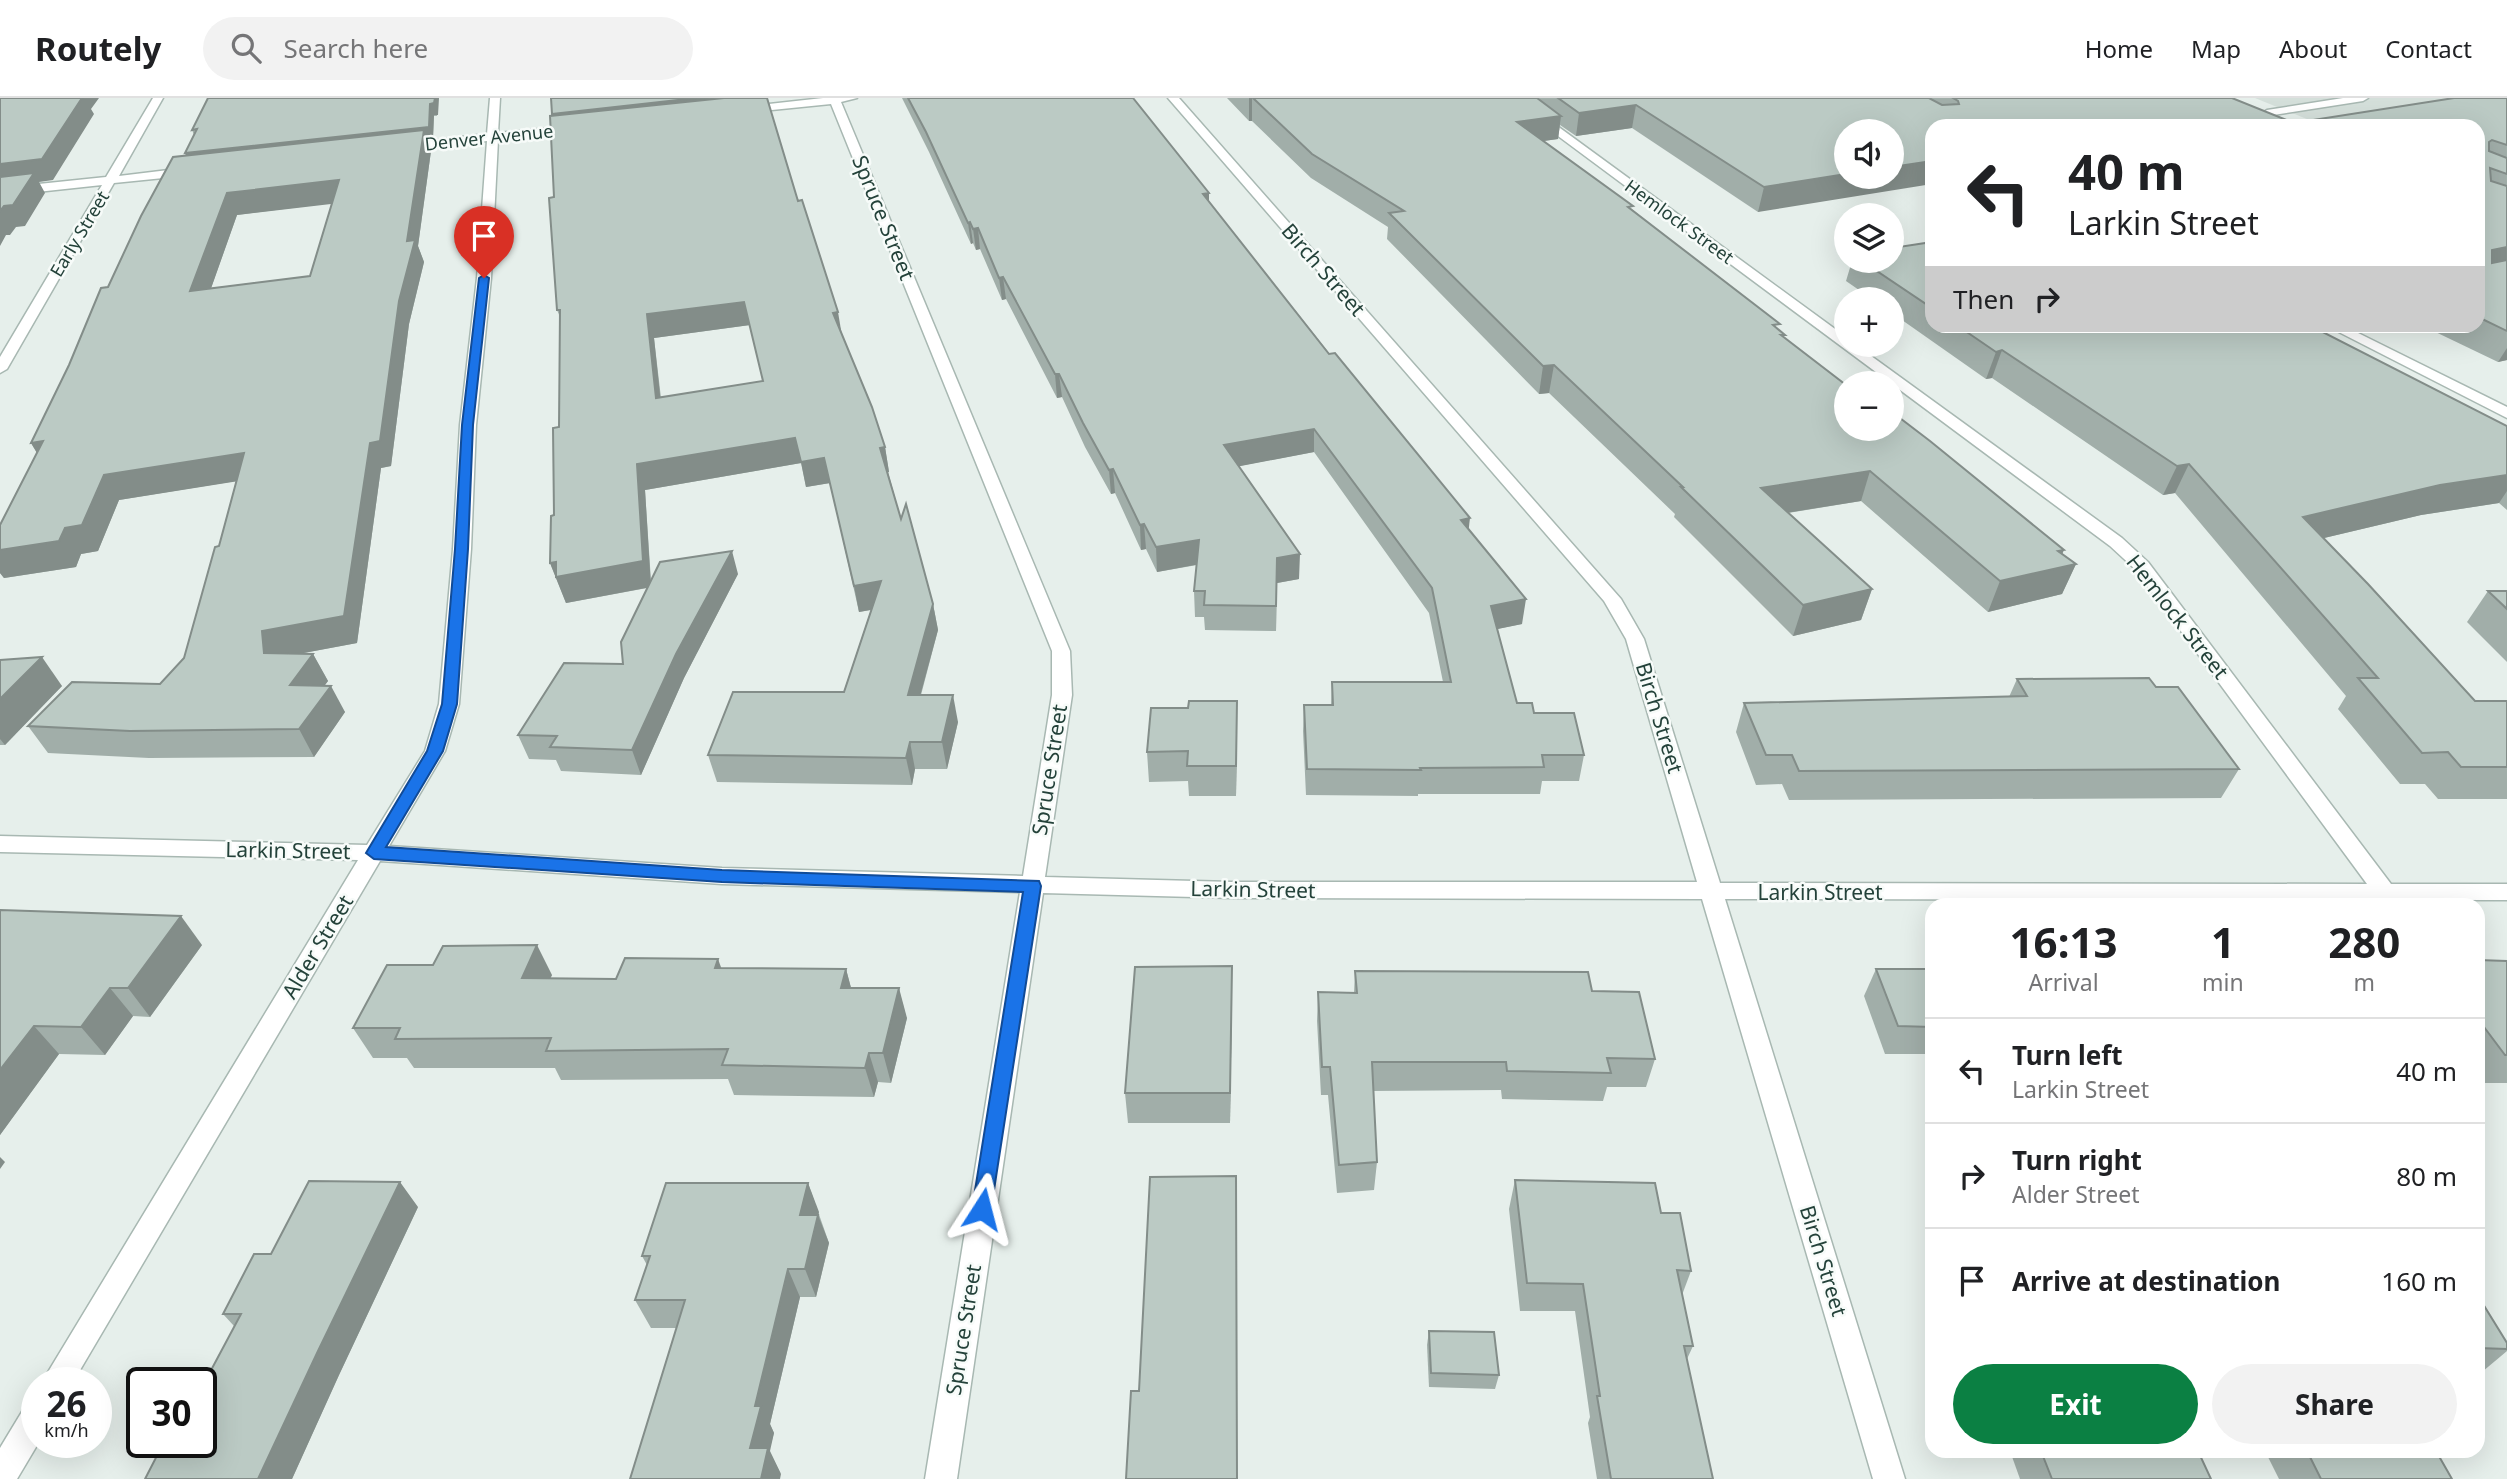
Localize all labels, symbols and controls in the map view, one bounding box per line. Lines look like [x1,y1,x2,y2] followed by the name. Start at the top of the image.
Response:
[203,17,693,80] search box
[35,26,161,71] text: Routely
[227,29,265,67] icon: search
[283,30,428,66] text: Search here
[2085,32,2153,65] text: Home
[2191,32,2241,65] text: Map
[2279,32,2347,65] text: About
[2385,32,2472,65] text: Contact
[423,118,554,156] street label: Denver Avenue
[1834,119,1904,441] map controls
[1834,119,1904,189] button: sound
[2068,138,2185,204] text: 40 m
[1953,147,2044,238] icon: left
[846,151,922,284] street label: Spruce Street
[1620,174,1739,269] street label: Hemlock Street
[44,186,114,281] street label: Early Street
[2068,201,2259,244] text: Larkin Street
[1834,203,1904,273] button: layers
[454,206,514,278] pin
[465,217,503,255] icon: arrive
[1276,217,1372,322] street label: Birch Street
[2028,280,2066,318] icon: right
[1953,281,2014,317] text: Then
[1834,287,1904,357] button: +
[1834,371,1904,441] button: −
[2120,548,2235,685] street label: Hemlock Street
[1630,659,1690,777] street label: Birch Street
[1025,702,1073,837] street label: Spruce Street
[225,835,351,865] street label: Larkin Street
[1190,874,1316,904] street label: Larkin Street
[1757,878,1883,906] street label: Larkin Street
[275,889,359,1004] street label: Alder Street
[2010,913,2117,970] text: 16:13
[2211,913,2235,970] text: 1
[2328,913,2400,970] text: 280
[2028,966,2099,998] text: Arrival
[2202,966,2244,998] text: min
[2354,966,2375,998] text: m
[2012,1037,2123,1073] text: Turn left
[1953,1052,1991,1090] icon: left
[2396,1053,2457,1089] text: 40 m
[2012,1073,2149,1105] text: Larkin Street
[2012,1142,2142,1178] text: Turn right
[1953,1157,1991,1195] icon: right
[2396,1158,2457,1194] text: 80 m
[945,1172,1019,1246] position arrow
[2012,1178,2139,1210] text: Alder Street
[1794,1202,1854,1320] street label: Birch Street
[939,1262,987,1397] street label: Spruce Street
[1953,1262,1991,1300] icon: arrive
[2012,1263,2281,1299] text: Arrive at destination
[2381,1263,2457,1299] text: 160 m
[1953,1364,2198,1444] button: Exit
[2212,1364,2457,1444] button: Share
[126,1367,217,1458] speed limit sign: 30
[46,1380,87,1427] text: 26
[44,1418,89,1442] text: km/h

